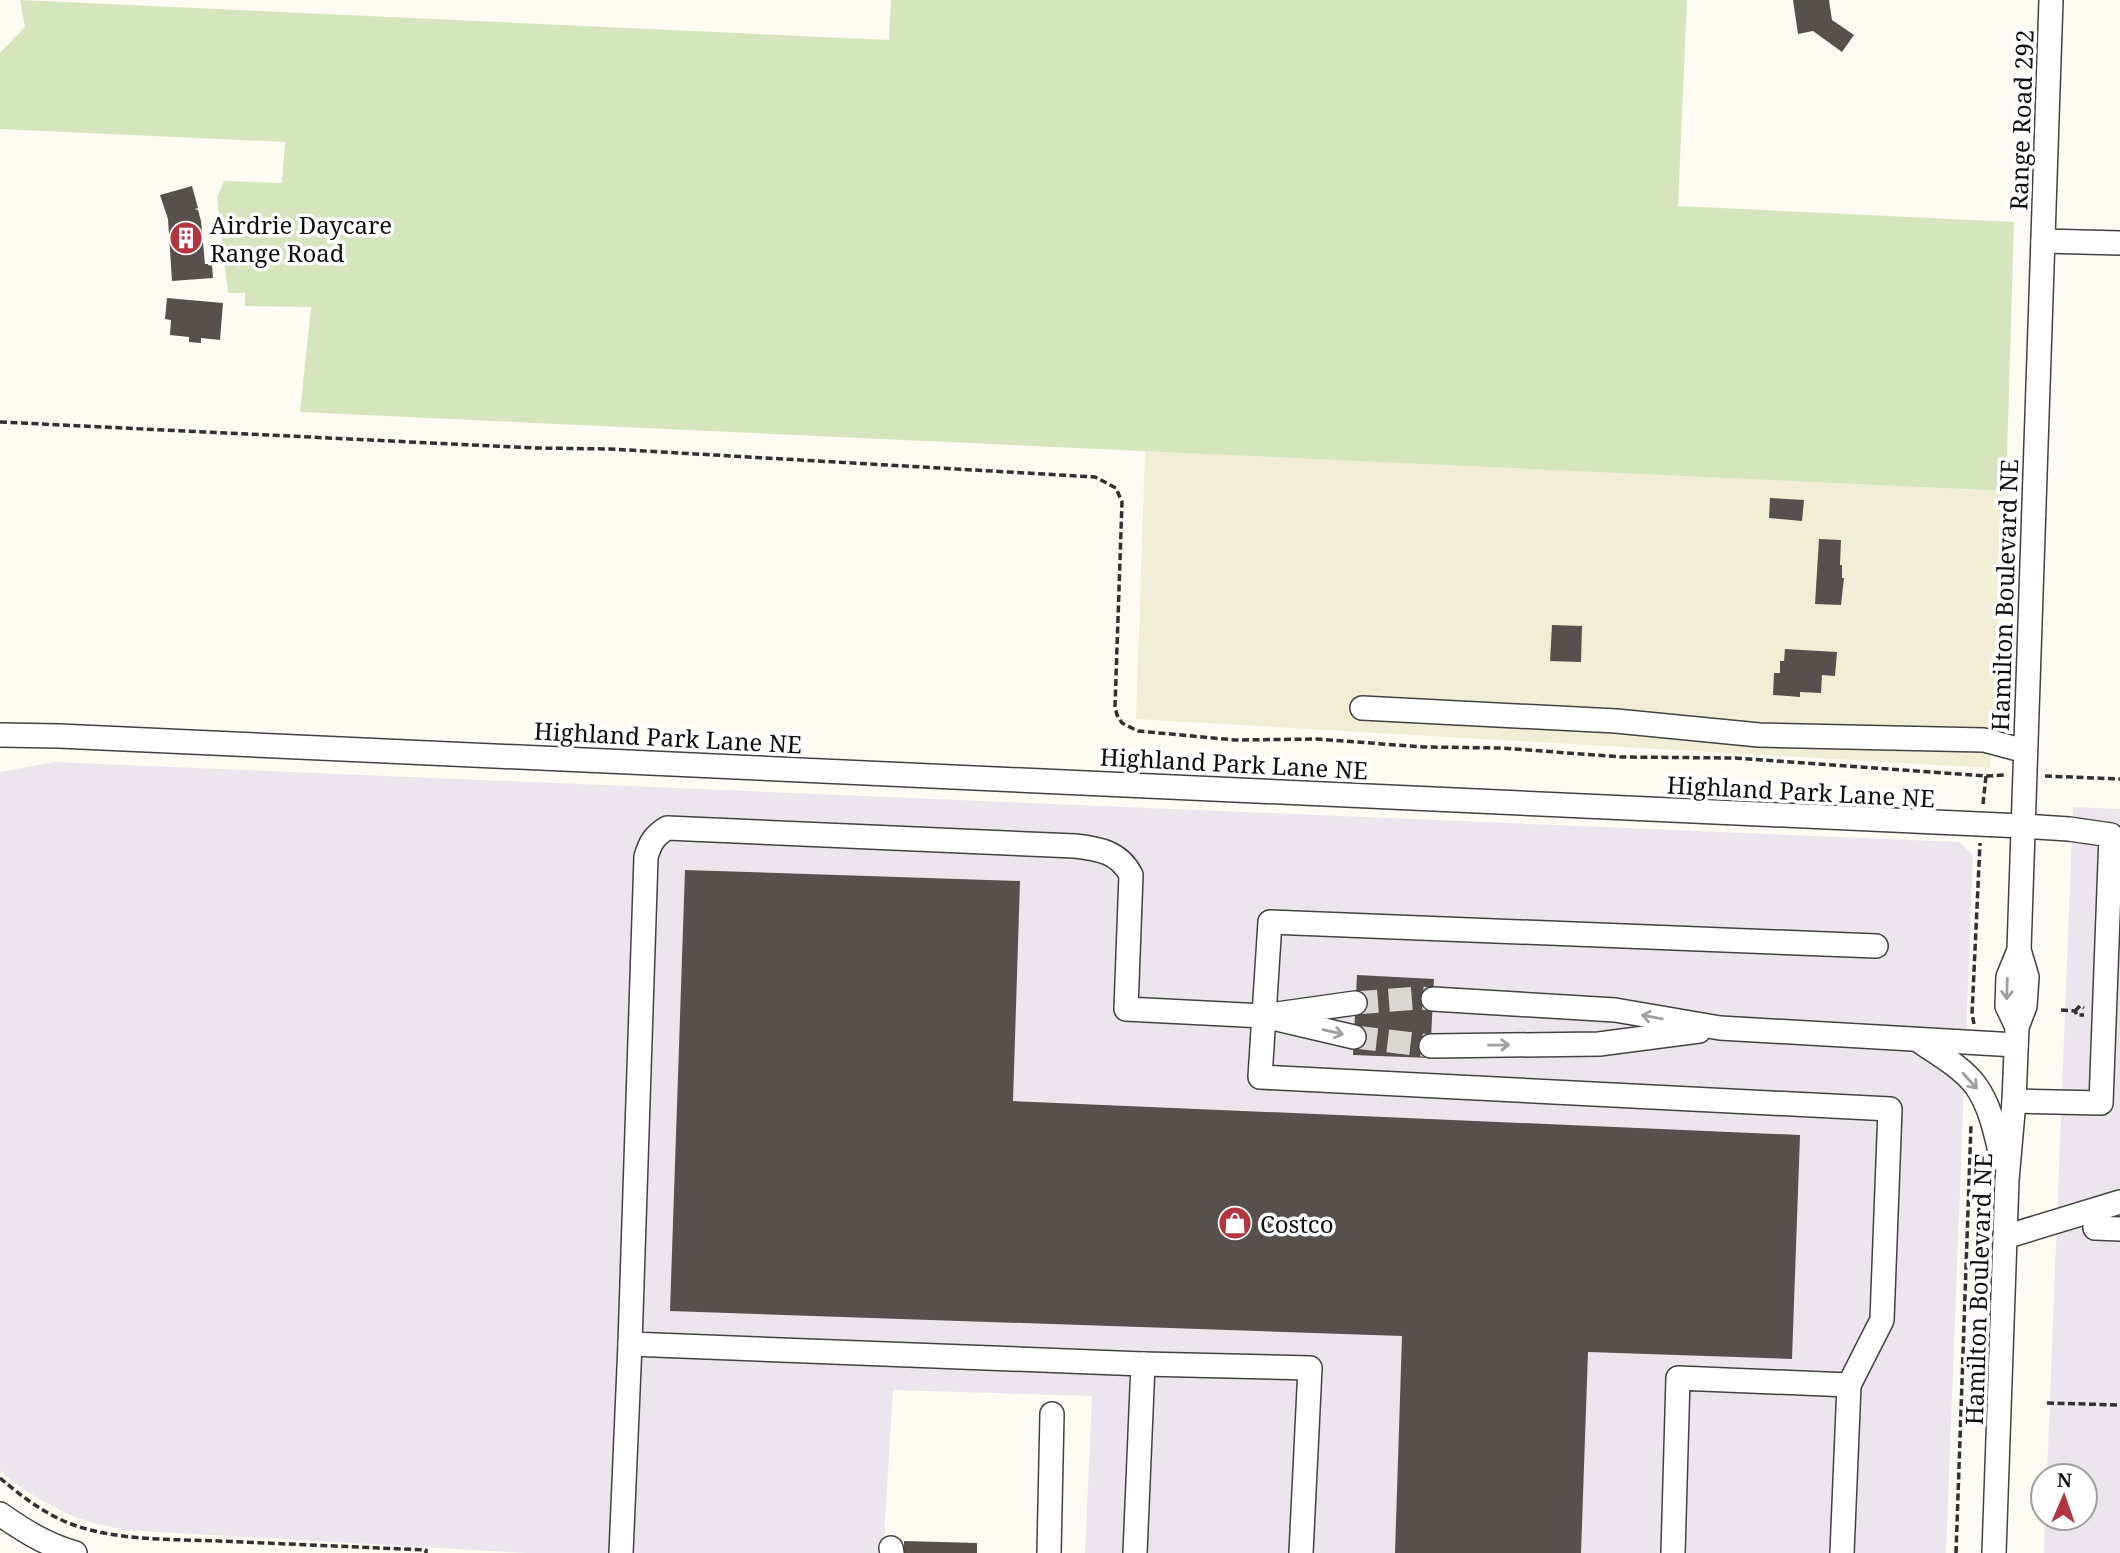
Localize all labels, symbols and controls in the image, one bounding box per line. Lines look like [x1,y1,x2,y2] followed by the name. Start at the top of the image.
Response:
[2001,29,2041,211] street label: Range Road 292
[210,208,392,269] place label: Airdrie Daycare Range Road
[167,219,205,257] building icon: Airdrie Daycare Range Road
[1983,458,2025,732] street label: Hamilton Boulevard NE
[533,714,803,760] street label: Highland Park Lane NE
[1099,740,1369,786] street label: Highland Park Lane NE
[1666,768,1936,814] street label: Highland Park Lane NE
[2001,977,2014,1000] one-way arrow
[1642,1010,1664,1023] one-way arrow
[1321,1026,1344,1040] one-way arrow
[1487,1038,1510,1052] one-way arrow
[1961,1072,1978,1089] one-way arrow
[1957,1152,1999,1426] street label: Hamilton Boulevard NE
[1216,1204,1254,1242] shop icon: Costco
[1260,1207,1334,1240] place label: Costco
[2029,1462,2099,1532] north arrow
[2057,1467,2073,1493] text: N

